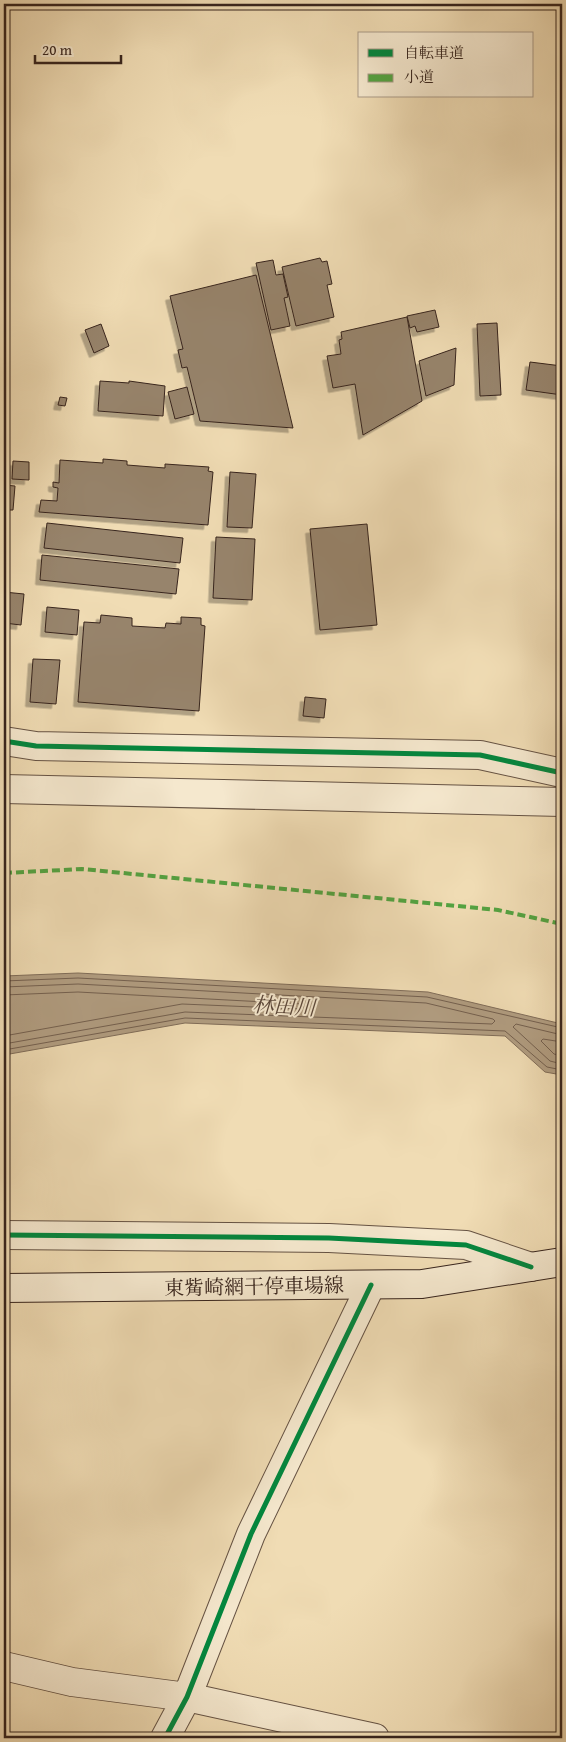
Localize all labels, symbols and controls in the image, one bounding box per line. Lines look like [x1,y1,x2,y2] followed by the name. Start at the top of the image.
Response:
[35,32,121,64] scale bar
[358,32,534,98] legend
[42,39,73,60] text: 20 m
[404,42,464,63] text: 自転車道
[404,66,434,87] text: 小道
[252,989,318,1023] water label: 林田川
[164,1270,344,1302] street label: 東觜崎網干停車場線

